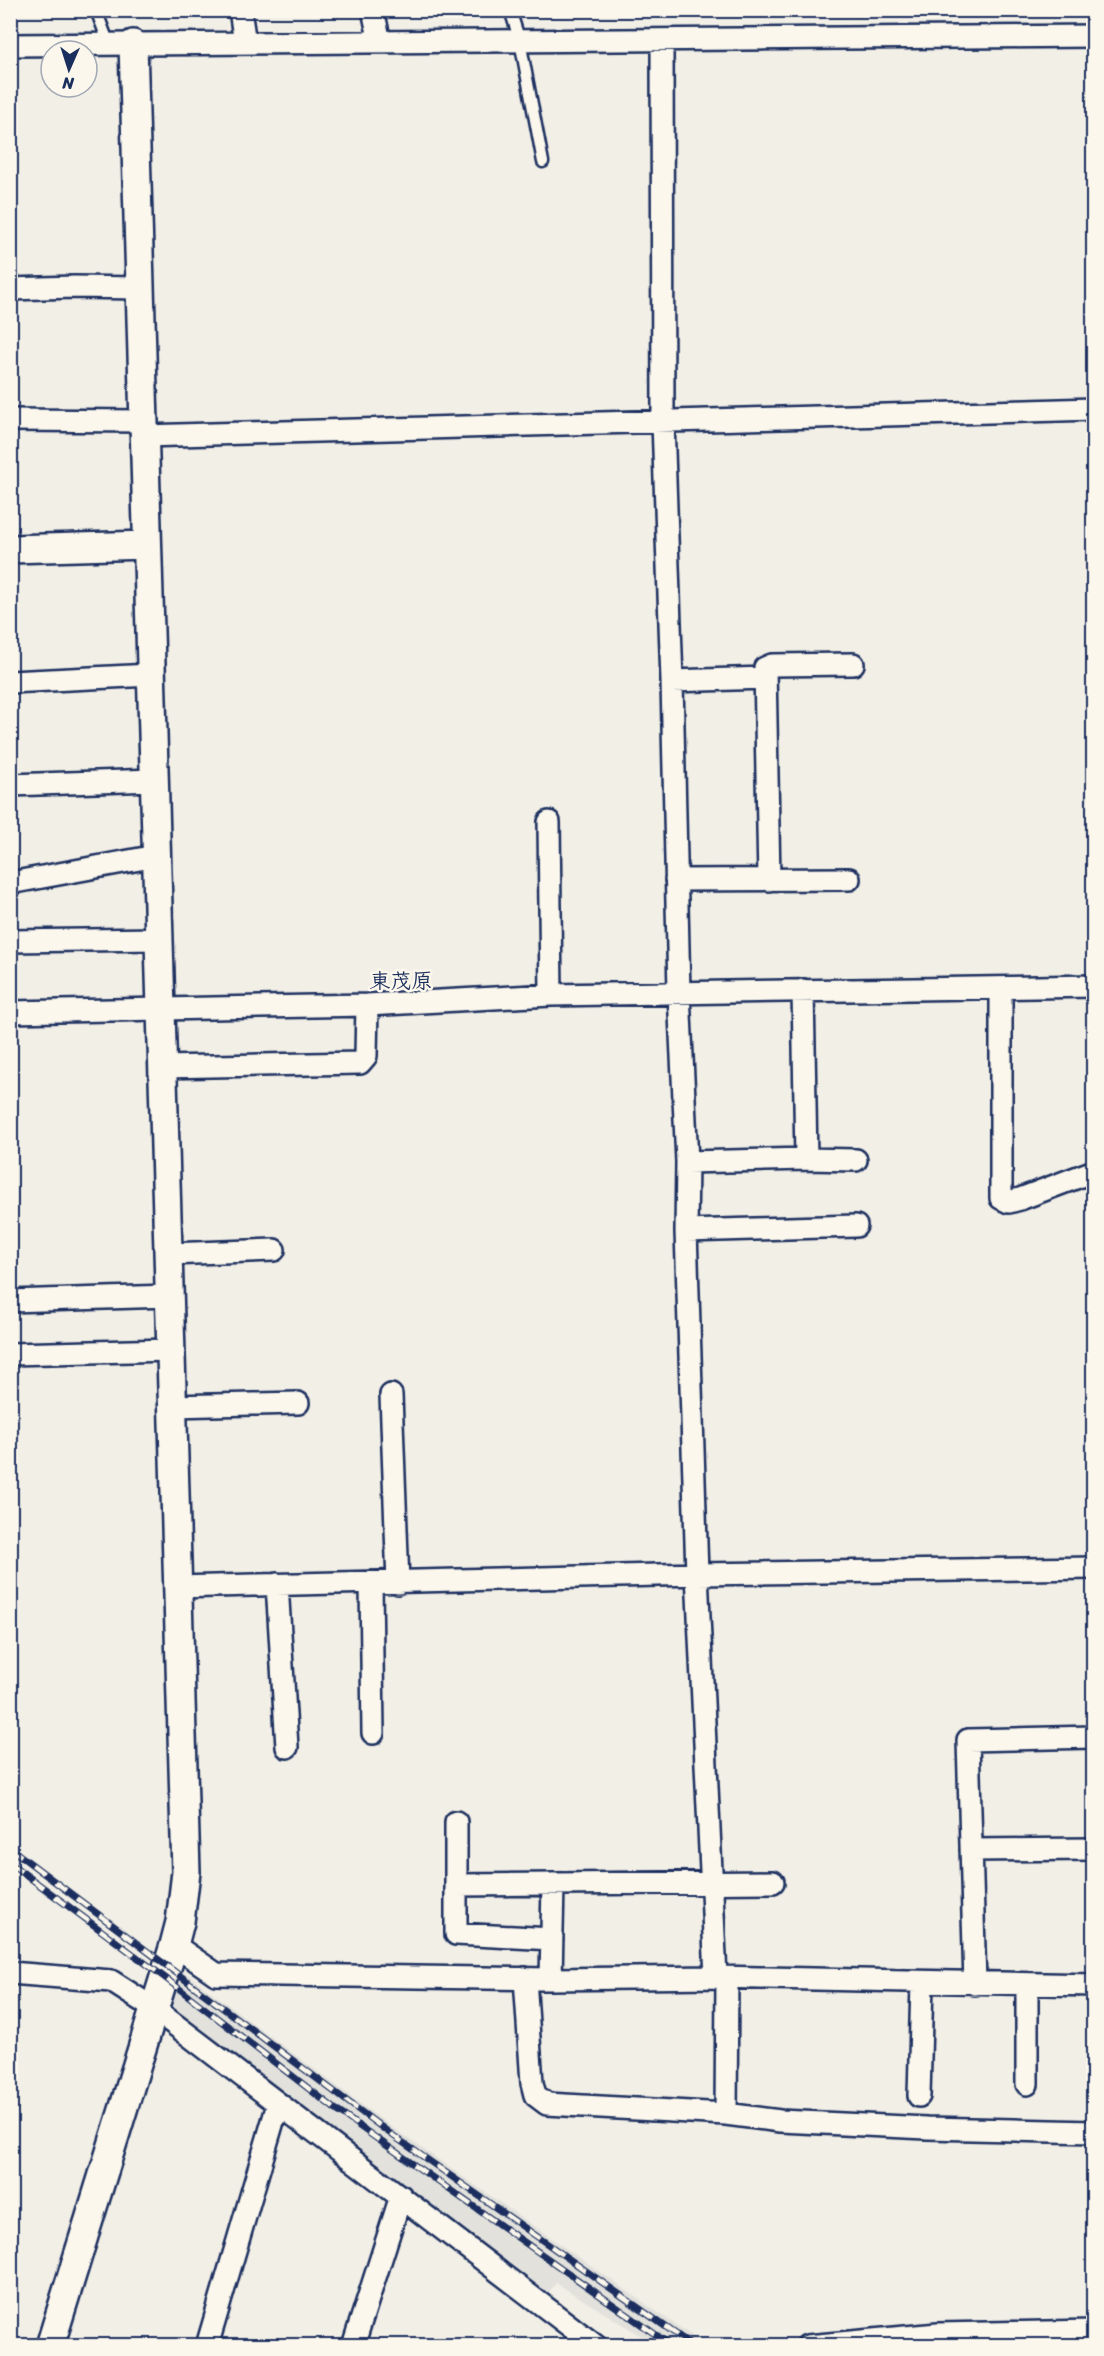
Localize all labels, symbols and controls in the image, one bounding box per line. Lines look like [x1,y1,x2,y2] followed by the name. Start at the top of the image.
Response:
[39,39,99,99] north arrow
[61,69,76,98] text: N
[370,962,433,1000] district label: 東茂原

